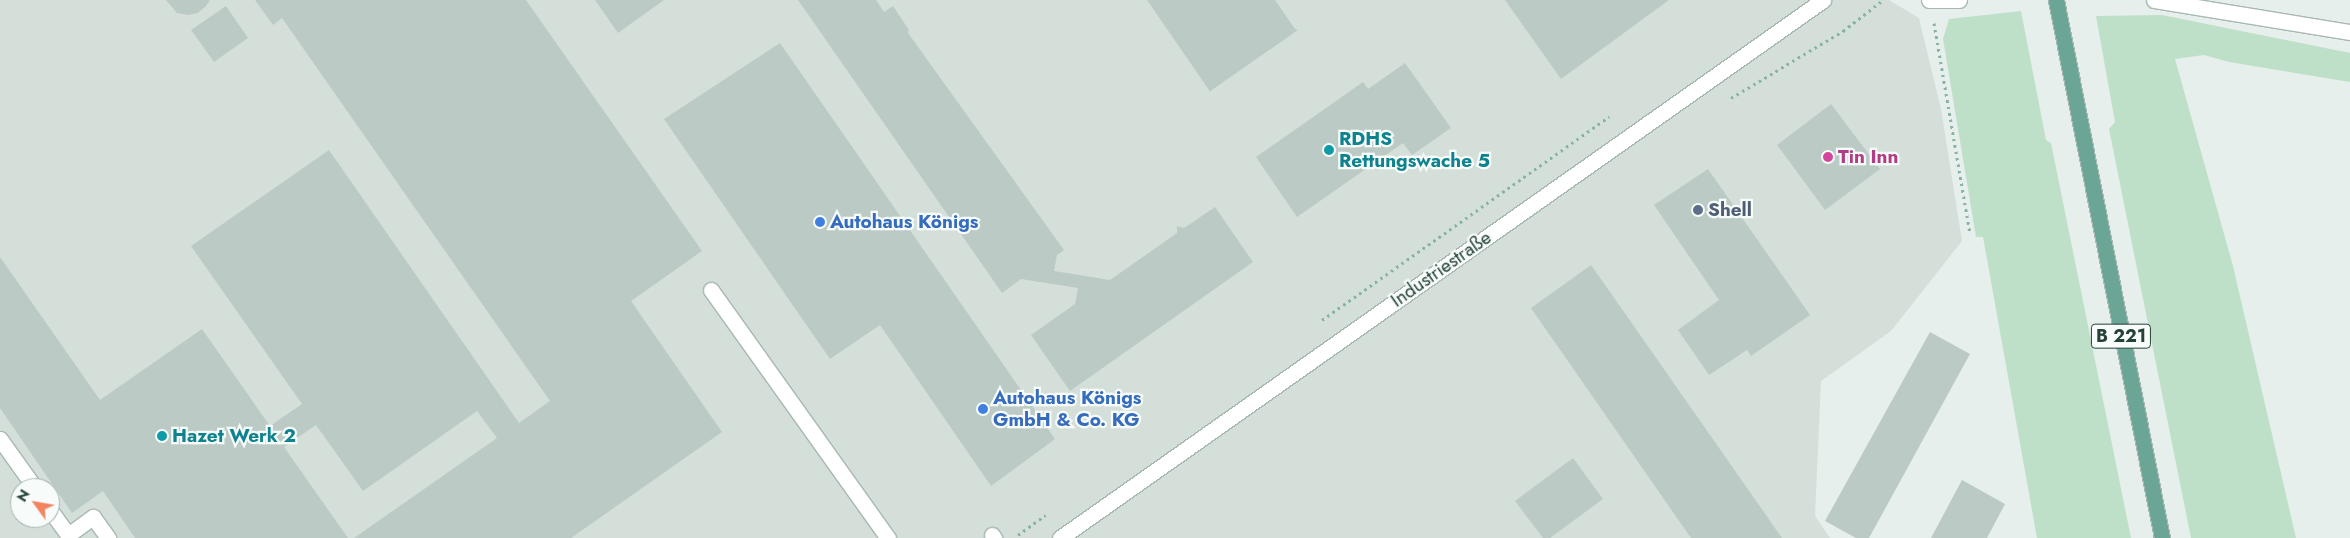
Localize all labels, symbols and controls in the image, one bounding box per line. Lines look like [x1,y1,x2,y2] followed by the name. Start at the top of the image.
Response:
[1339,128,1490,172] place label: RDHS Rettungswache 5
[1323,144,1335,156] marker: RDHS Rettungswache 5
[1838,146,1898,168] place label: Tin Inn
[1822,151,1834,163] marker: Tin Inn
[1708,199,1752,221] place label: Shell
[1692,204,1704,216] marker: Shell
[830,211,978,233] place label: Autohaus Königs
[814,216,826,228] marker: Autohaus Königs
[1386,226,1496,312] street label: Industriestraße
[2090,321,2152,352] road number: B 221
[993,387,1141,431] place label: Autohaus Königs GmbH & Co. KG
[977,403,989,415] marker: Autohaus Königs GmbH & Co. KG
[172,425,296,447] place label: Hazet Werk 2
[156,430,168,442] marker: Hazet Werk 2
[10,478,60,528] north arrow
[12,486,35,506] text: N

